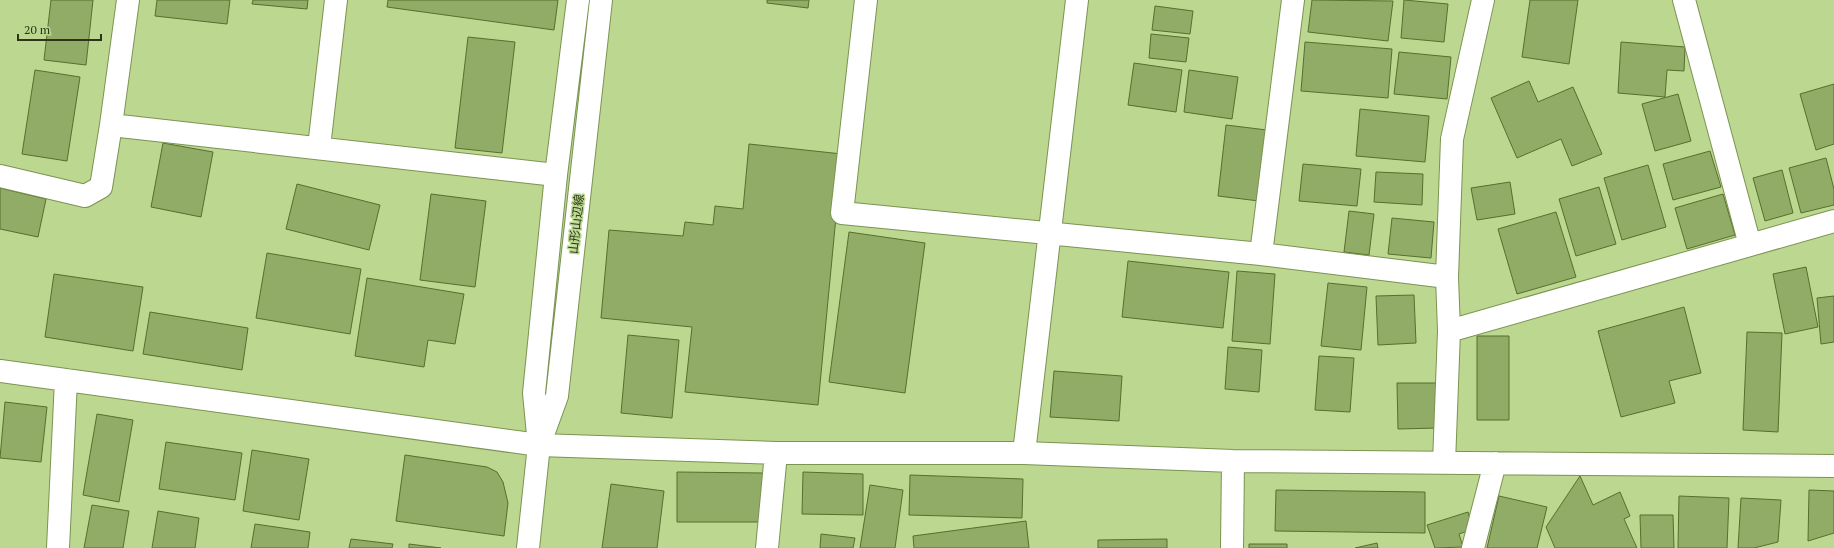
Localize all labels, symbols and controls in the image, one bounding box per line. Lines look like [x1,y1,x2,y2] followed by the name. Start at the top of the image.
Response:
[18,16,101,42] scale bar
[24,22,51,37] text: 20 m
[565,193,587,255] street label: 山形山辺線

